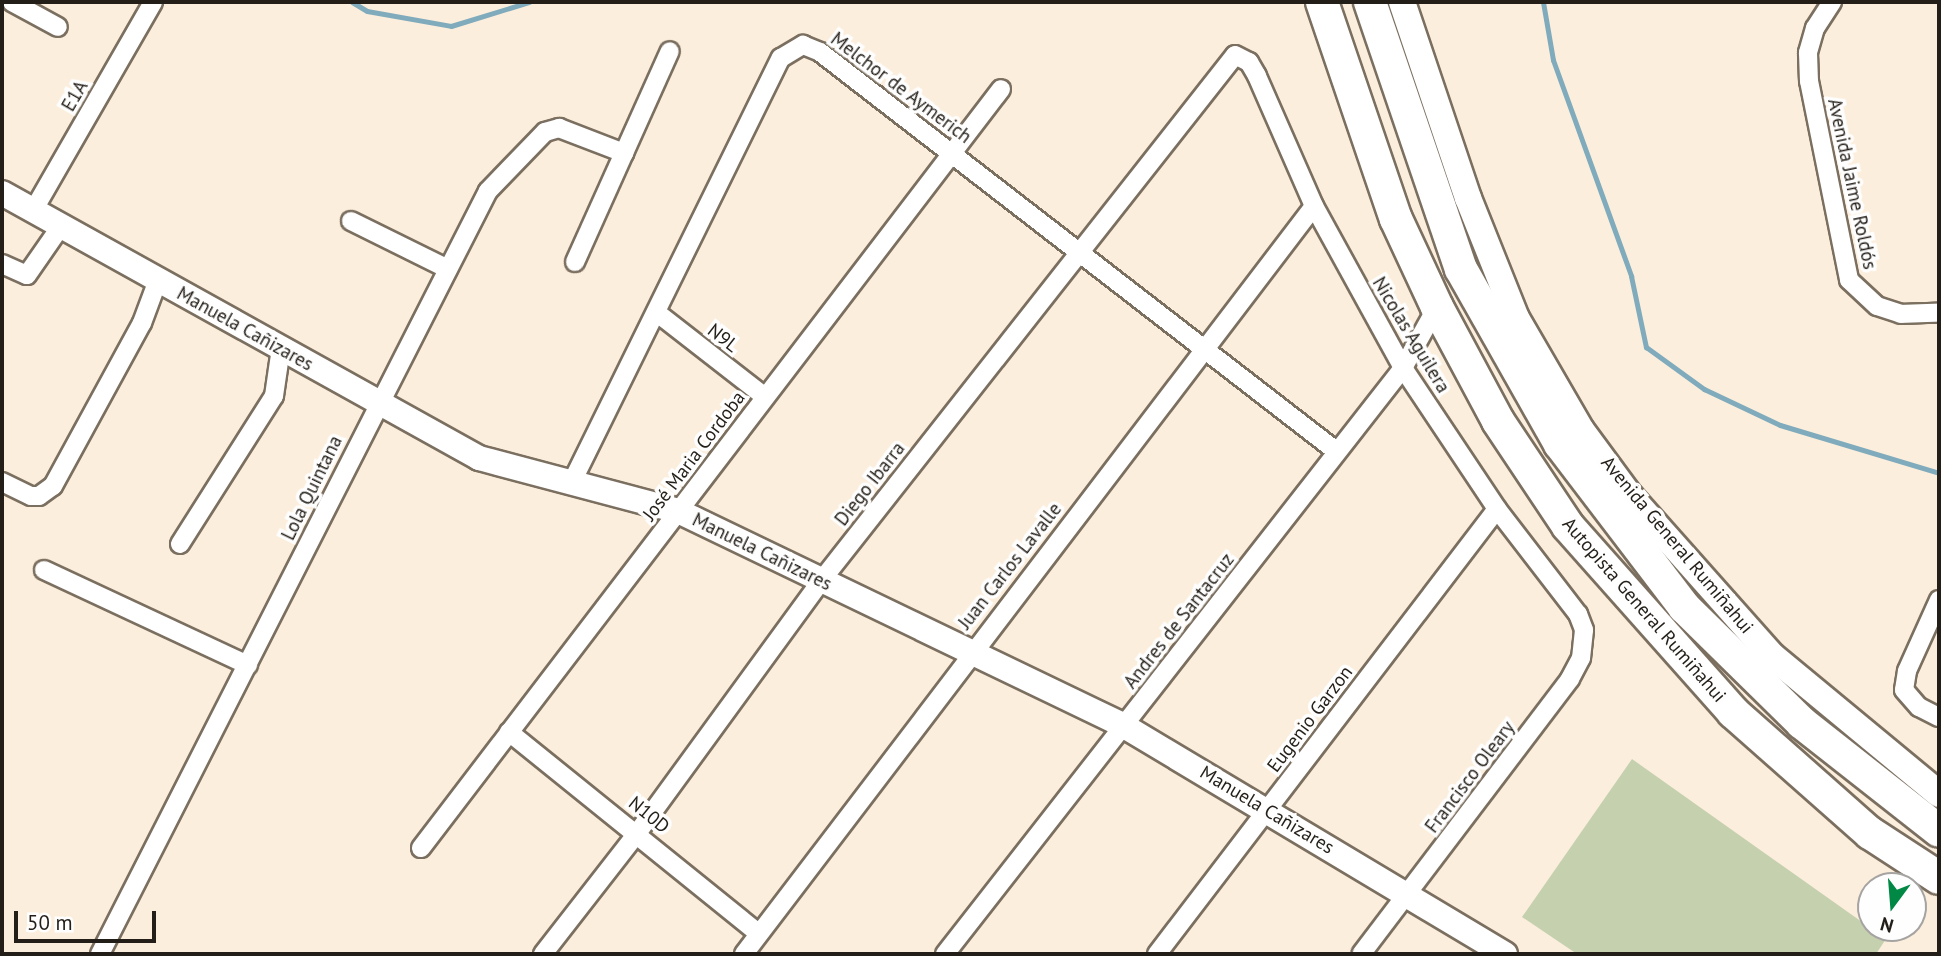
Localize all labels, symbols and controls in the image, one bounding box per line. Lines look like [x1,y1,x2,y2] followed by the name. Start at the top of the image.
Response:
[826,28,976,148] street label: Melchor de Aymerich
[57,77,93,115] street label: E1A
[1823,97,1881,271] street label: Avenida Jaime Roldós
[1367,273,1455,397] street label: Nicolas Aguilera
[173,282,317,376] street label: Manuela Cañizares
[703,319,743,357] street label: N9L
[638,387,750,525] street label: José Maria Cordoba
[277,432,347,544] street label: Lola Quintana
[830,438,910,530] street label: Diego Ibarra
[1596,452,1758,638] street label: Avenida General Rumiñahui
[954,498,1066,634] street label: Juan Carlos Lavalle
[689,508,835,596] street label: Manuela Cañizares
[1558,513,1730,707] street label: Autopista General Rumiñahui
[1119,549,1239,693] street label: Andres de Santacruz
[1263,661,1357,777] street label: Eugenio Garzon
[1421,717,1519,837] street label: Francisco Oleary
[1196,761,1338,859] street label: Manuela Cañizares
[624,792,674,838] street label: N10D
[1857,872,1927,942] north arrow
[18,897,159,941] scale bar
[27,909,73,936] text: 50 m
[1877,912,1896,939] text: N

